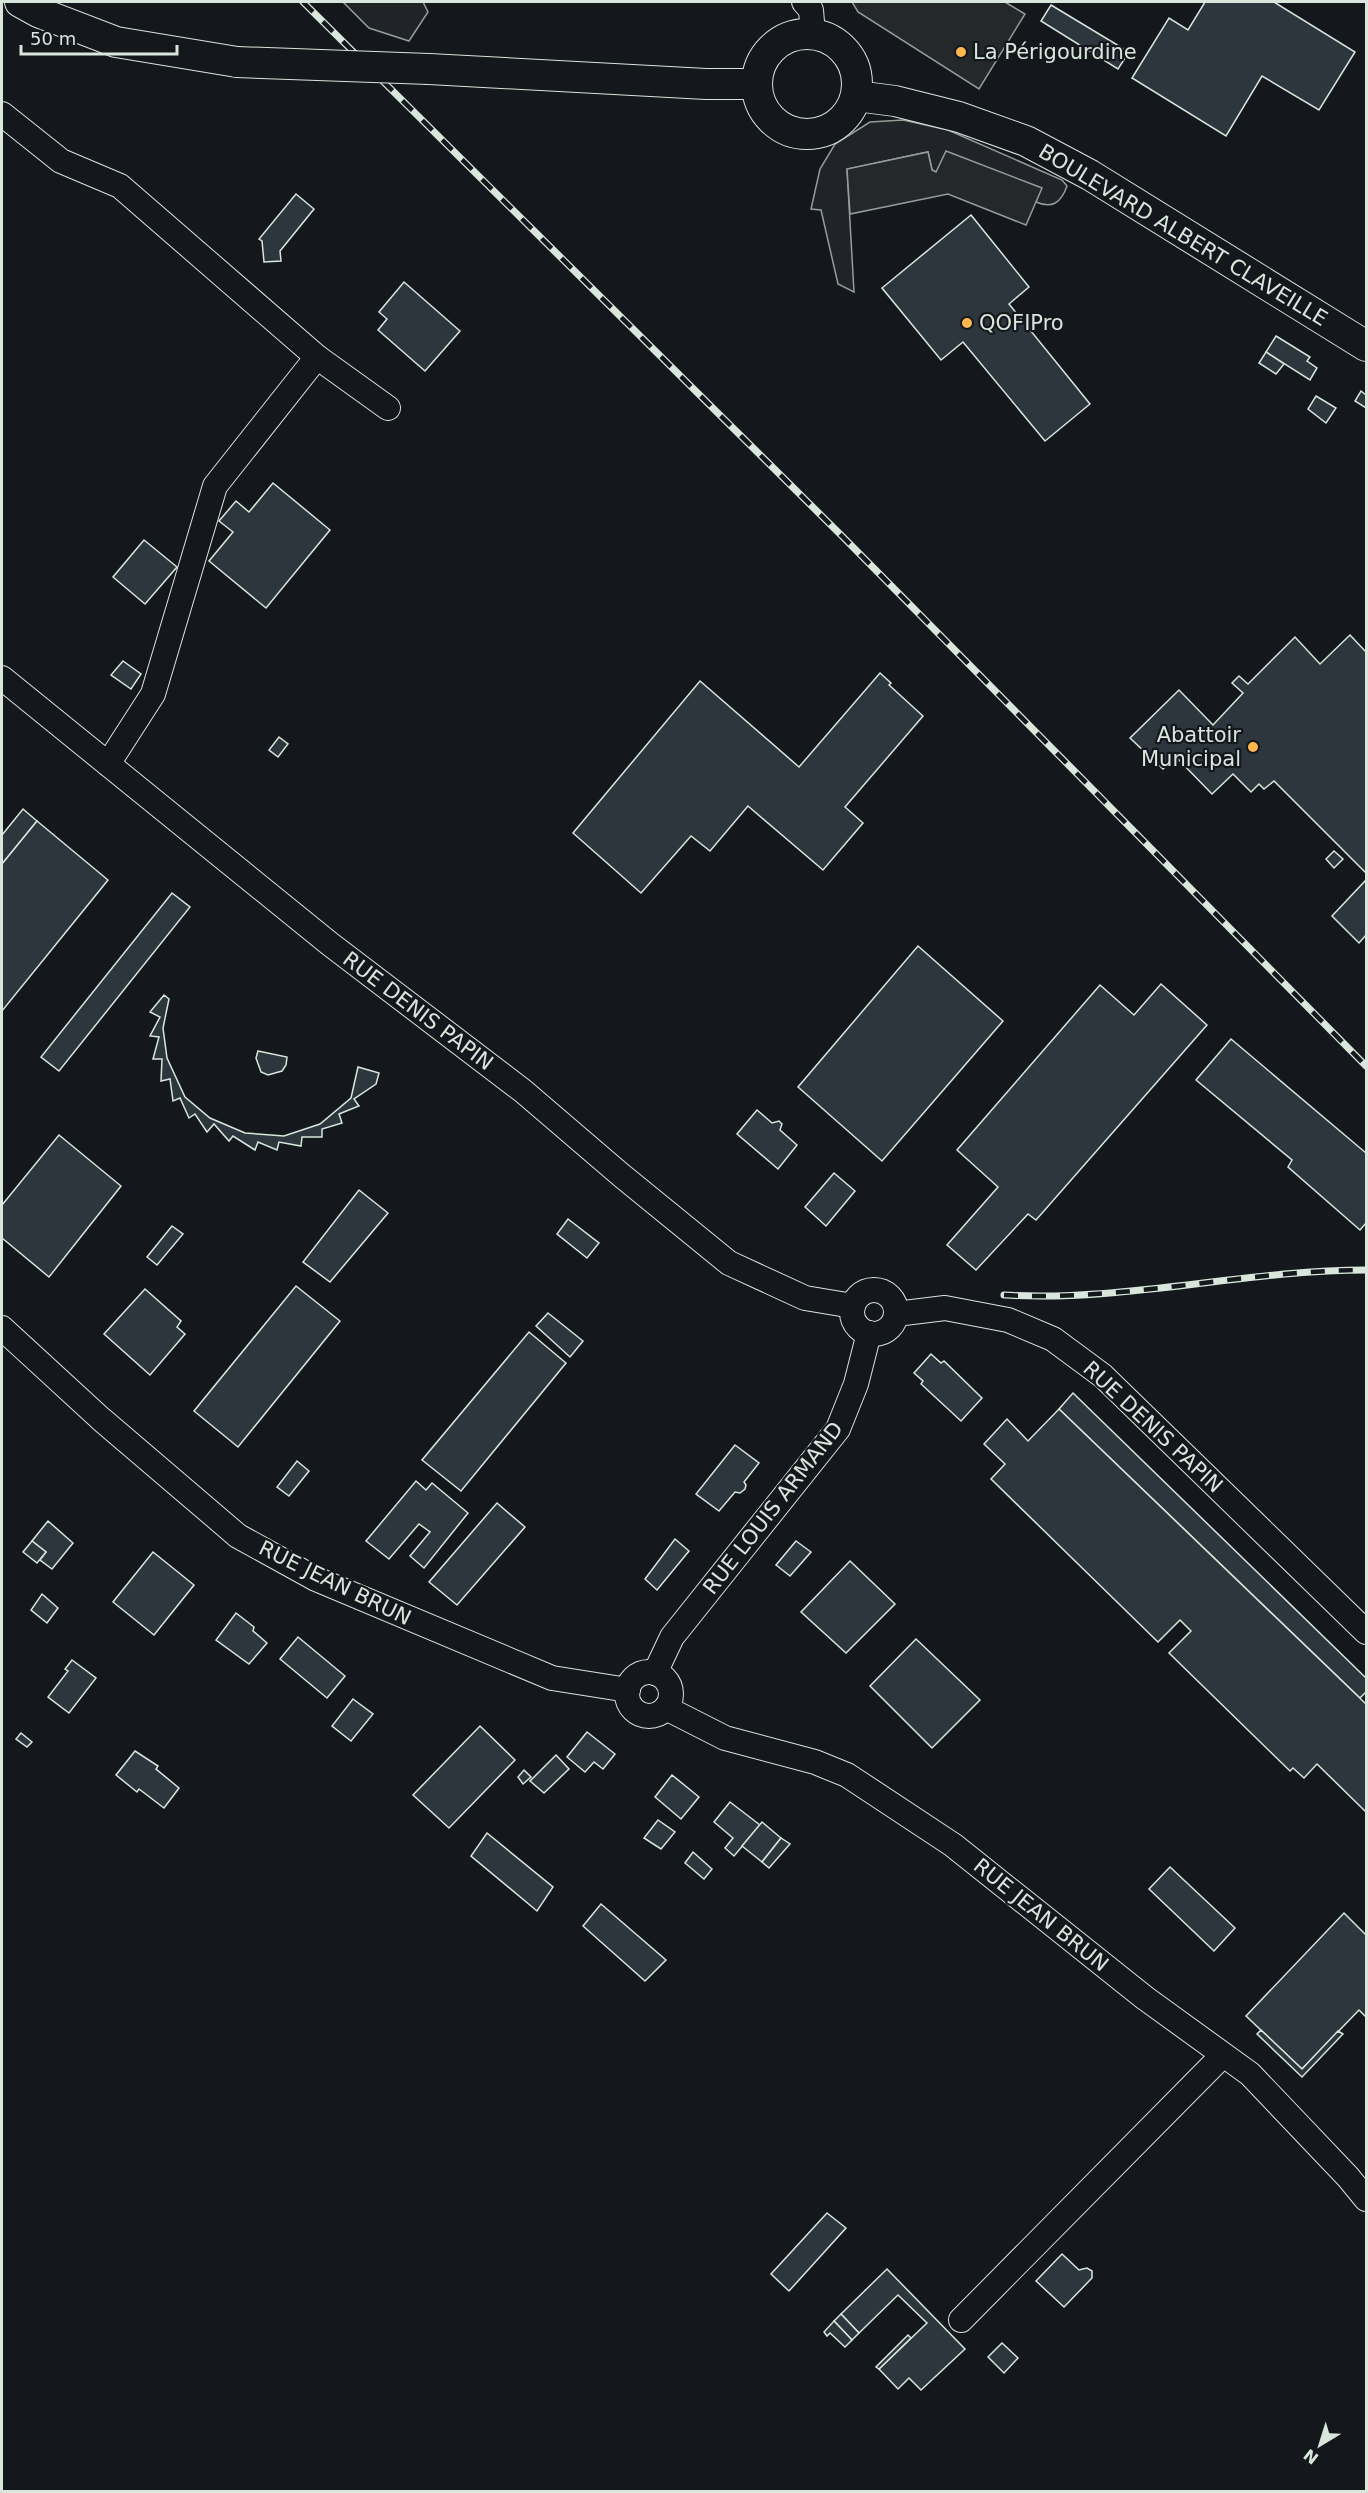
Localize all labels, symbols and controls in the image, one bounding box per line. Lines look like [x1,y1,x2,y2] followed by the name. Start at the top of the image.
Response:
[21,18,177,56] scale bar
[30,28,76,49] text: 50 m
[973,40,1137,64] place label: La Périgourdine
[954,45,968,59] marker: La Périgourdine
[1034,139,1332,331] street label: BOULEVARD ALBERT CLAVEILLE
[979,311,1064,335] place label: QOFIPro
[960,316,974,330] marker: QOFIPro
[1141,723,1241,771] place label: Abattoir Municipal
[1246,740,1260,754] marker: Abattoir Municipal
[338,947,498,1075] street label: RUE DENIS PAPIN
[1078,1356,1228,1498] street label: RUE DENIS PAPIN
[698,1417,848,1599] street label: RUE LOUIS ARMAND
[255,1536,415,1630] street label: RUE JEAN BRUN
[969,1853,1113,1977] street label: RUE JEAN BRUN
[1290,2415,1350,2475] north arrow
[1300,2445,1322,2468] text: N

